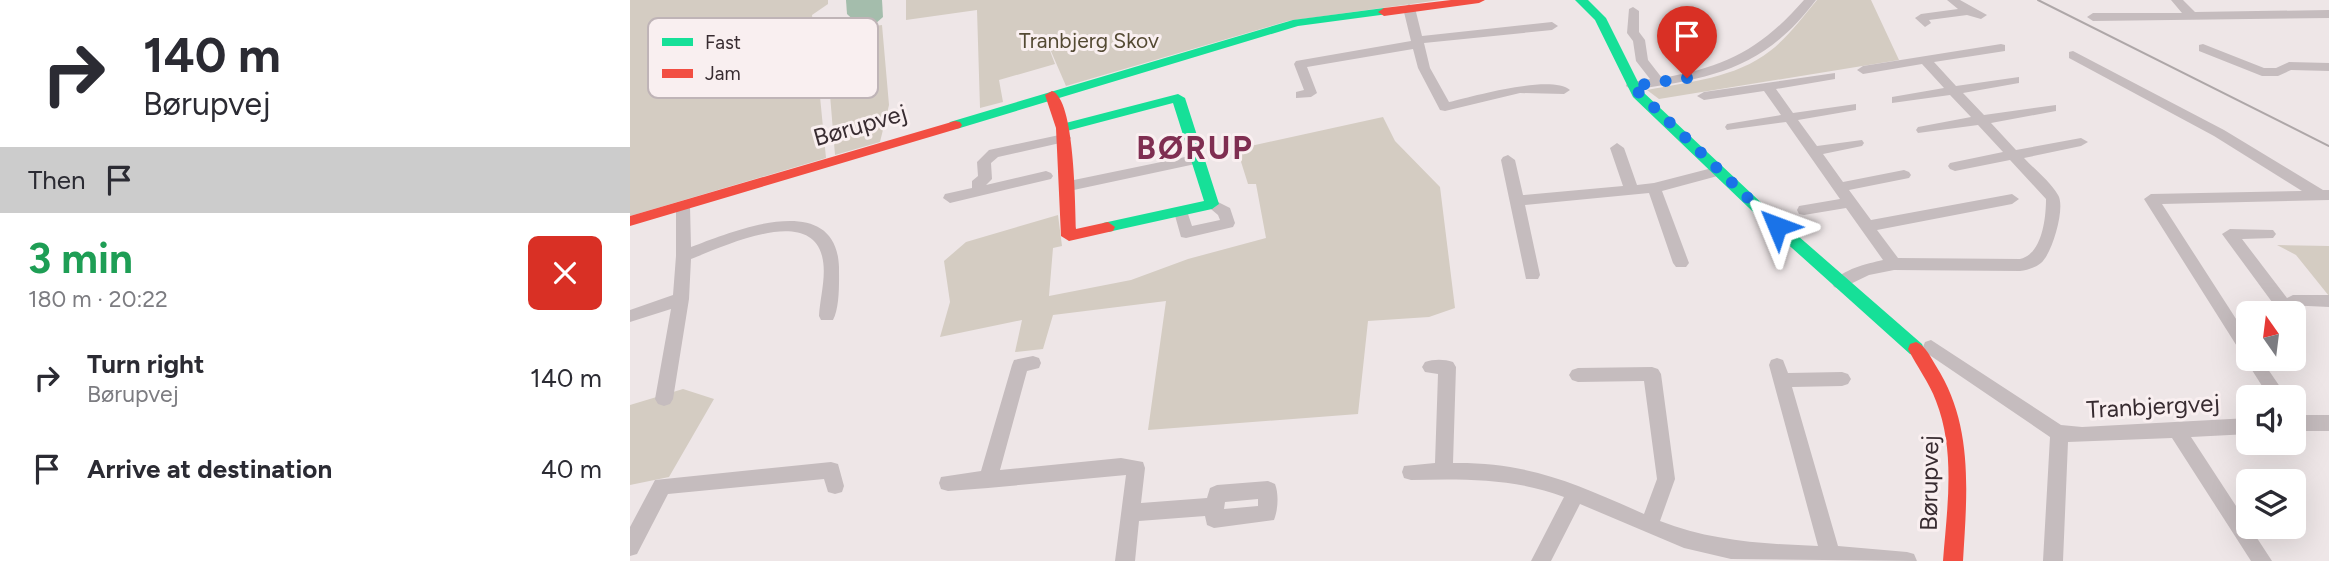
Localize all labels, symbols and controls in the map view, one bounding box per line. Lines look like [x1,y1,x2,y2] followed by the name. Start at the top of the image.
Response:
[1657,6,1717,78] pin
[1668,17,1706,55] icon: arrive
[648,18,878,98] legend
[143,25,281,84] text: 140 m
[28,28,119,119] icon: right
[1019,28,1159,53] park label: Tranbjerg Skov
[705,31,741,54] text: Fast
[705,62,741,85] text: Jam
[143,85,271,123] text: Børupvej
[810,98,910,152] street label: Børupvej
[1136,129,1254,167] district label: BØRUP
[100,161,138,199] icon: arrive
[28,164,86,196] text: Then
[1740,189,1814,263] position arrow
[28,233,133,284] text: 3 min
[528,236,602,310] button: close
[28,285,168,313] text: 180 m · 20:22
[2236,301,2306,371] north arrow
[2236,301,2306,539] map controls
[87,348,204,380] text: Turn right
[28,359,66,397] icon: right
[530,362,602,394] text: 140 m
[87,380,179,408] text: Børupvej
[2236,385,2306,455] button: sound
[2086,388,2220,424] street label: Tranbjergvej
[1914,435,1944,531] street label: Børupvej
[28,450,66,488] icon: arrive
[87,453,332,485] text: Arrive at destination
[541,453,602,485] text: 40 m
[2236,469,2306,539] button: layers

